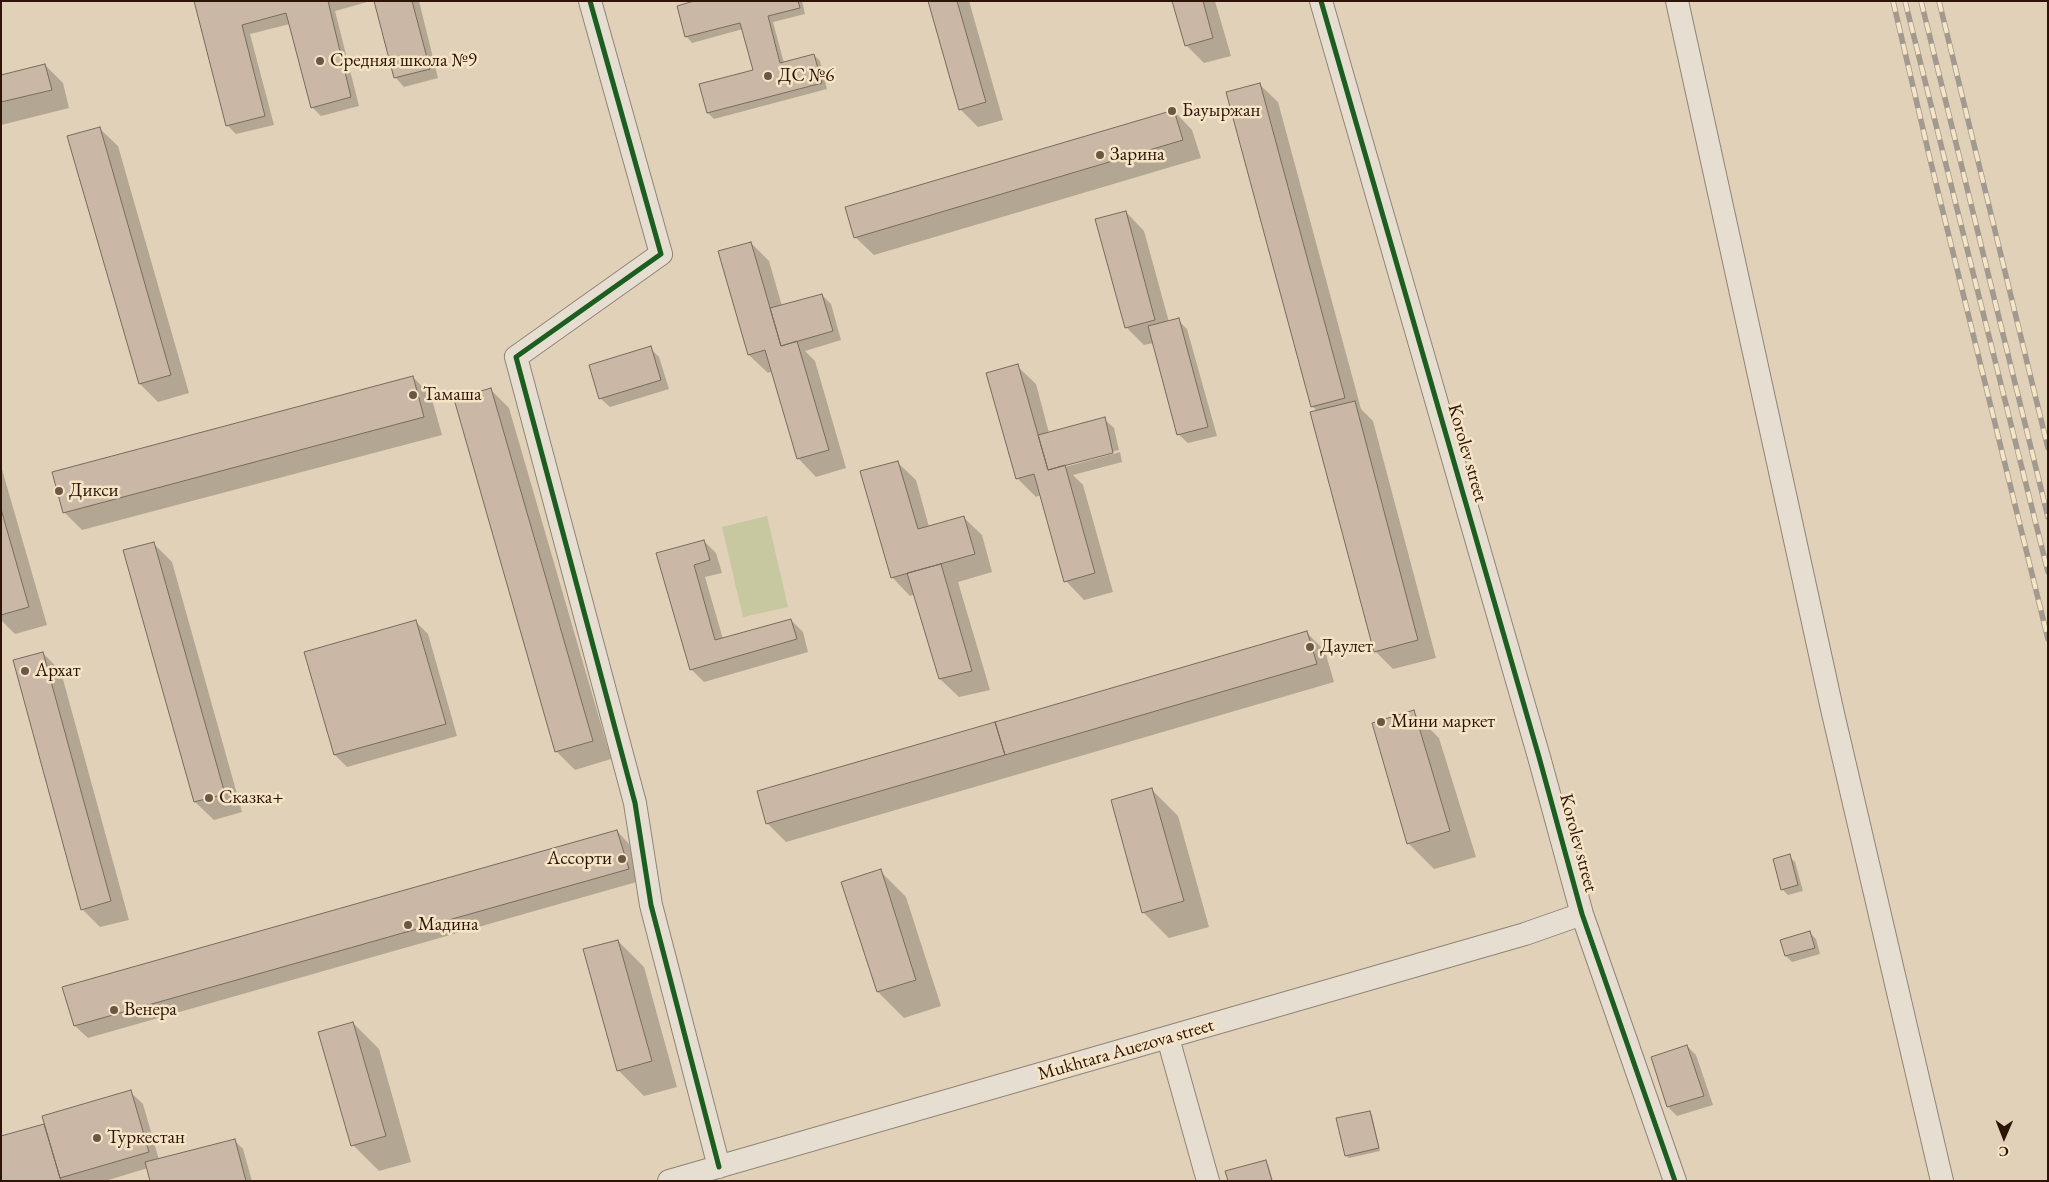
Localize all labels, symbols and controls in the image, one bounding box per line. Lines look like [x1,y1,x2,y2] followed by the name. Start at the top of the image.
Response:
[330,50,477,72] place label: Средняя школа №9
[314,55,326,67] marker: Средняя школа №9
[778,65,834,87] place label: ДС №6
[762,70,774,82] marker: ДС №6
[1182,100,1260,122] place label: Бауыржан
[1166,105,1178,117] marker: Бауыржан
[1110,144,1165,166] place label: Зарина
[1094,149,1106,161] marker: Зарина
[423,384,482,406] place label: Тамаша
[407,389,419,401] marker: Тамаша
[1442,401,1492,505] street label: Korolev street
[69,480,119,502] place label: Дикси
[53,485,65,497] marker: Дикси
[1320,636,1373,658] place label: Даулет
[1304,641,1316,653] marker: Даулет
[35,660,81,682] place label: Архат
[19,665,31,677] marker: Архат
[1391,711,1495,733] place label: Мини маркет
[1375,716,1387,728] marker: Мини маркет
[219,787,284,809] place label: Сказка+
[1554,791,1602,895] street label: Korolev street
[203,792,215,804] marker: Сказка+
[547,848,612,870] place label: Ассорти
[616,853,628,865] marker: Ассорти
[418,914,478,936] place label: Мадина
[402,919,414,931] marker: Мадина
[124,999,177,1021] place label: Венера
[108,1004,120,1016] marker: Венера
[1035,1014,1217,1086] street label: Mukhtara Auezova street
[1979,1112,2029,1162] north arrow
[107,1127,185,1149] place label: Туркестан
[91,1132,103,1144] marker: Туркестан
[1999,1143,2009,1161] text: С

